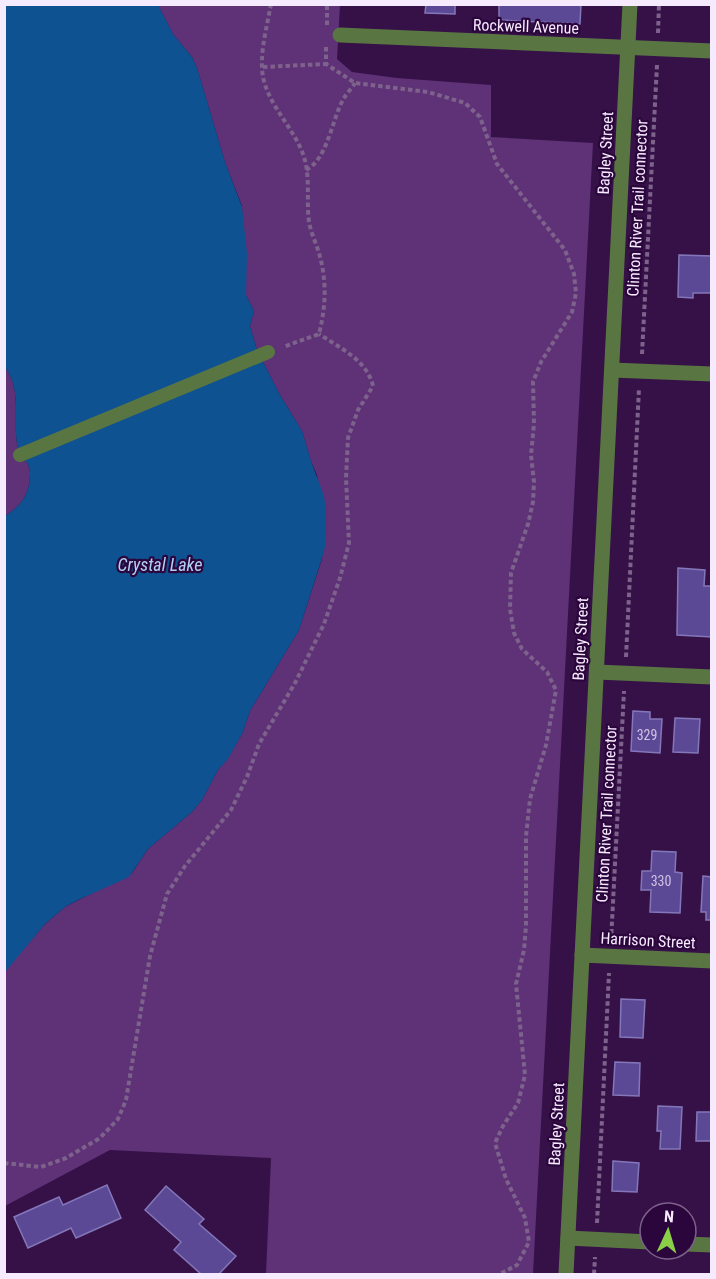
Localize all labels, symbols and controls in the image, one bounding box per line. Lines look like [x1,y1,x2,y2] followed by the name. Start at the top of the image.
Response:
[473,15,579,38] street label: Rockwell Avenue
[594,111,617,195] street label: Bagley Street
[623,119,652,297] street label: Clinton River Trail connector
[118,554,202,575] water label: Crystal Lake
[569,597,592,681] street label: Bagley Street
[592,725,621,903] street label: Clinton River Trail connector
[637,727,657,743] house number: 329
[651,873,671,889] house number: 330
[600,929,696,952] street label: Harrison Street
[545,1082,568,1166] street label: Bagley Street
[638,1201,698,1261] north arrow
[663,1207,675,1226] text: N

